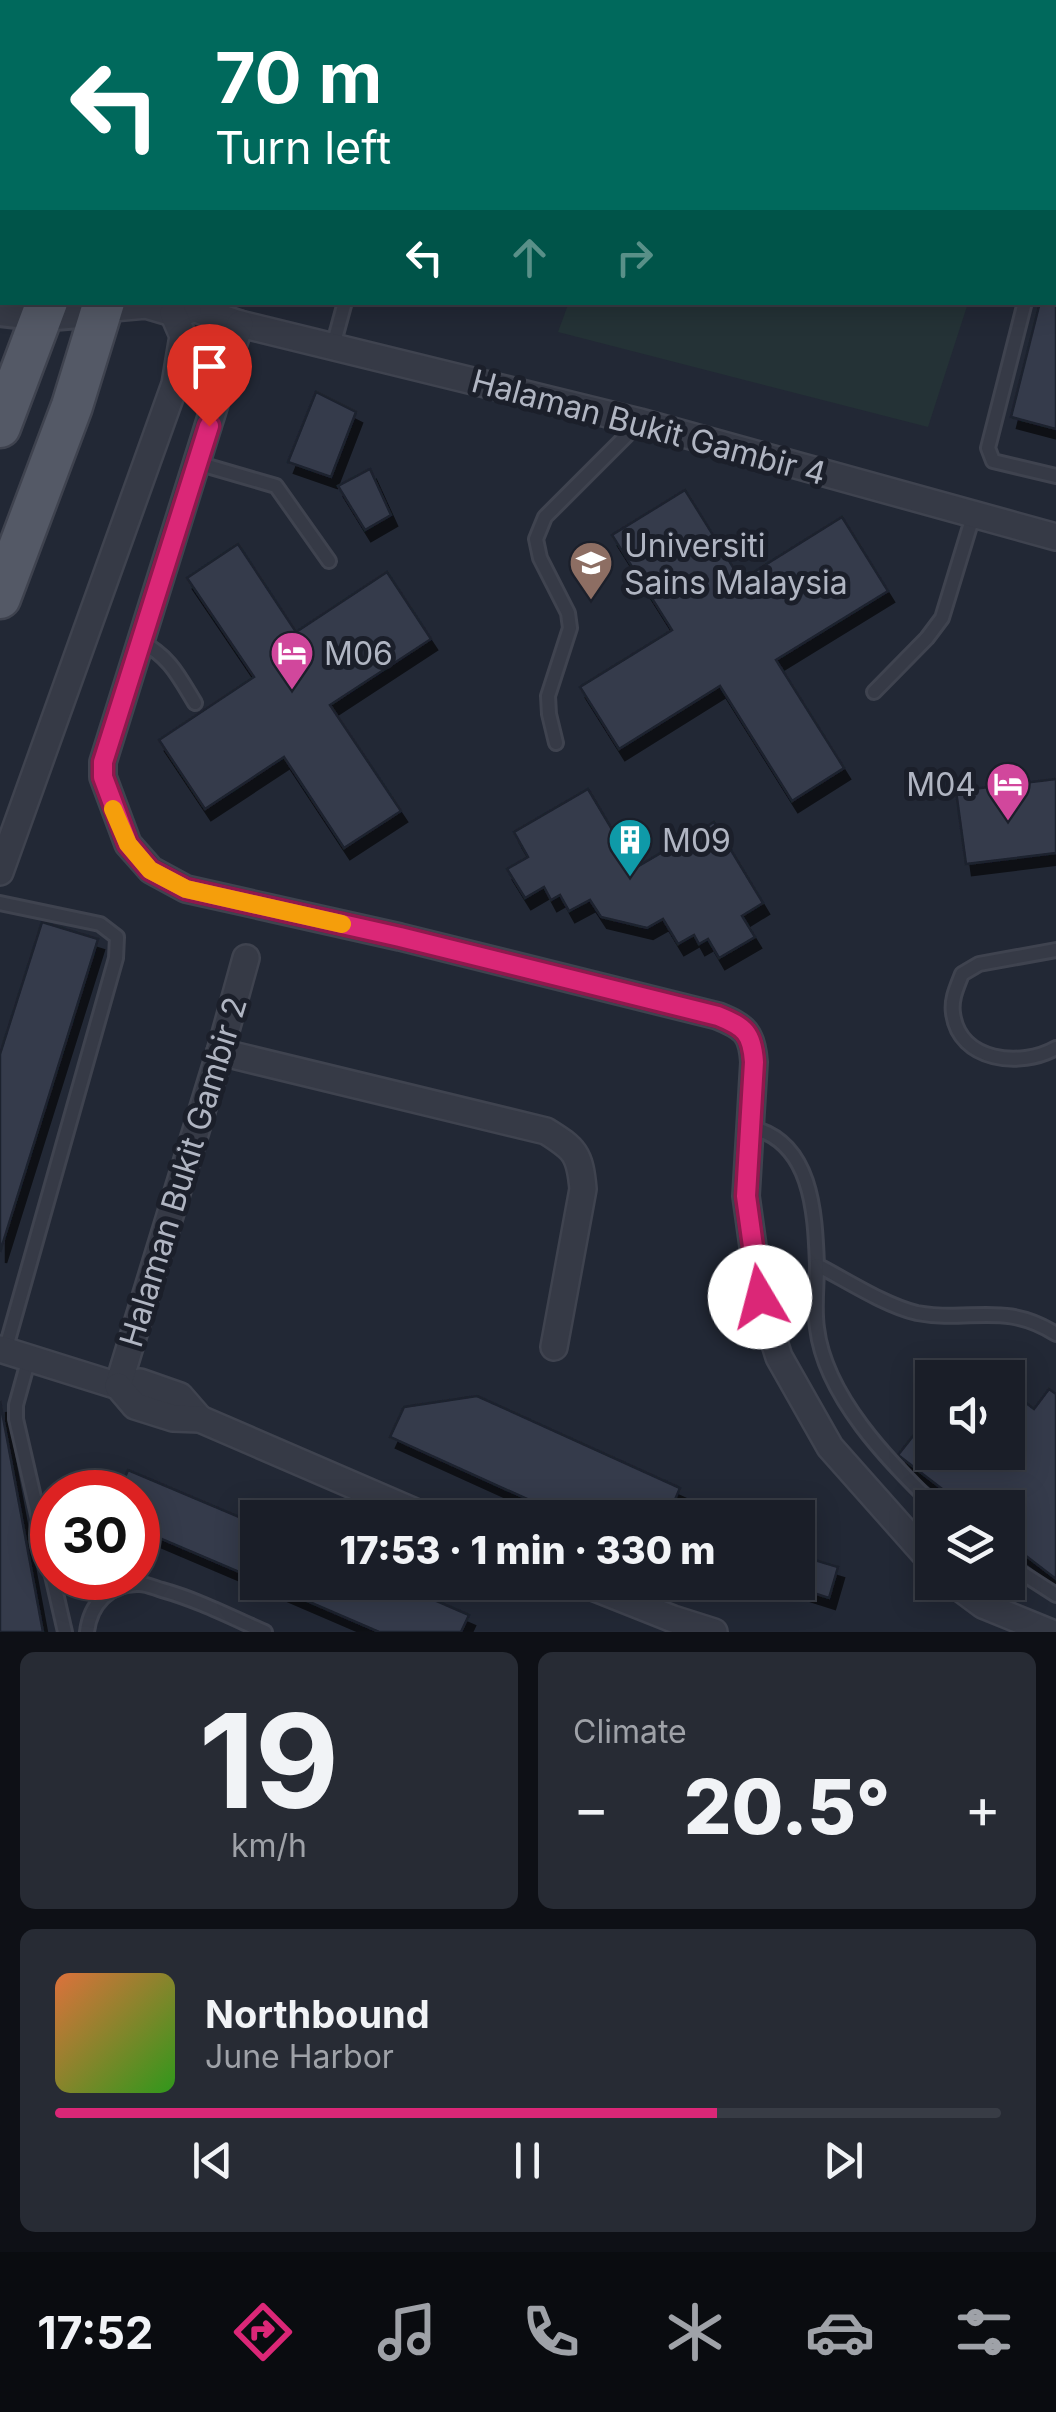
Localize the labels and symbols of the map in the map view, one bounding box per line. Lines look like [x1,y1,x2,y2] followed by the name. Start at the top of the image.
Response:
[167,324,252,427] pin
[468,361,830,493] street label: Halaman Bukit Gambir 4
[624,526,848,602] place label: Universiti Sains Malaysia
[568,540,614,601] school or university icon: Universiti Sains Malaysia
[269,630,315,691] hotel icon: M06
[324,634,393,673] place label: M06
[985,761,1031,822] hotel icon: M04
[906,765,976,804] place label: M04
[607,817,653,878] building icon: M09
[662,821,731,860] place label: M09
[111,992,255,1352] street label: Halaman Bukit Gambir 2
[708,1245,812,1349] position arrow
[30,1470,160,1600] speed limit sign: 30

